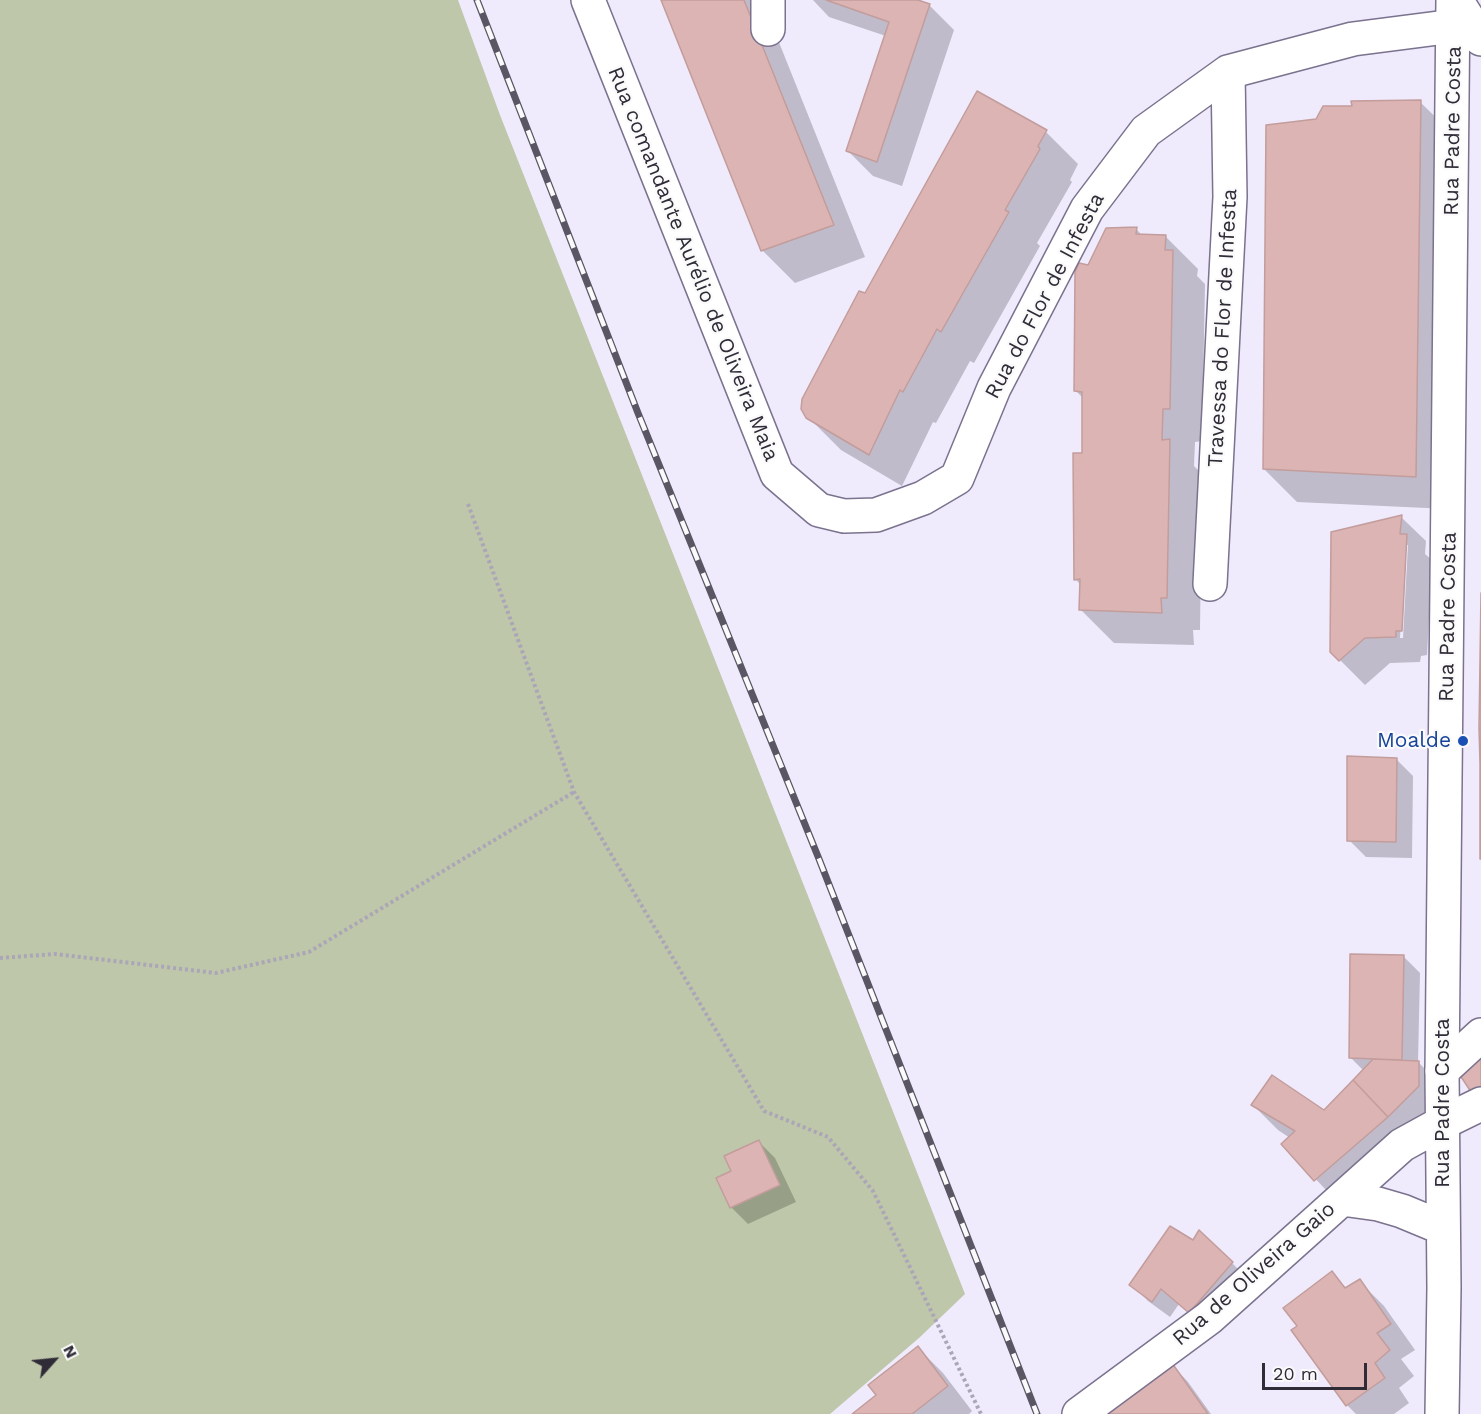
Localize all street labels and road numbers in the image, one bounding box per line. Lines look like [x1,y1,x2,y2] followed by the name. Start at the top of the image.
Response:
[1439,46,1467,216] street label: Rua Padre Costa
[602,63,784,465] street label: Rua comandante Aurélio de Oliveira Maia
[1203,188,1243,468] street label: Travessa do Flor de Infesta
[980,189,1110,403] street label: Rua do Flor de Infesta
[1434,532,1462,702] street label: Rua Padre Costa
[1430,1018,1456,1188] street label: Rua Padre Costa
[1168,1197,1340,1351] street label: Rua de Oliveira Gaio

